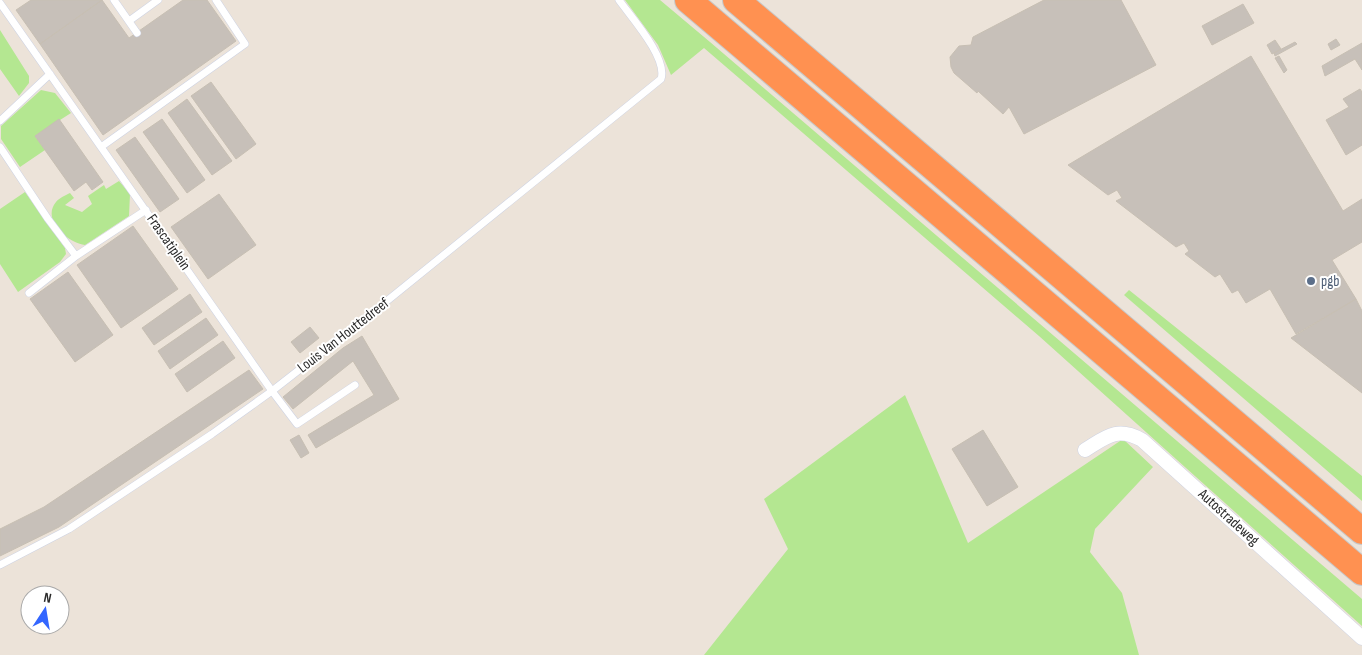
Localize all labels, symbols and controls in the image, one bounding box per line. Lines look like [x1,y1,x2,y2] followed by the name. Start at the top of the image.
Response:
[142,211,195,274] street label: Frascatiplein
[1321,272,1339,291] place label: pgb
[1305,275,1317,287] marker: pgb
[294,293,393,377] street label: Louis Van Houttedreef
[1193,484,1263,550] street label: Autostradeweg
[20,585,70,635] north arrow
[42,589,53,607] text: N

